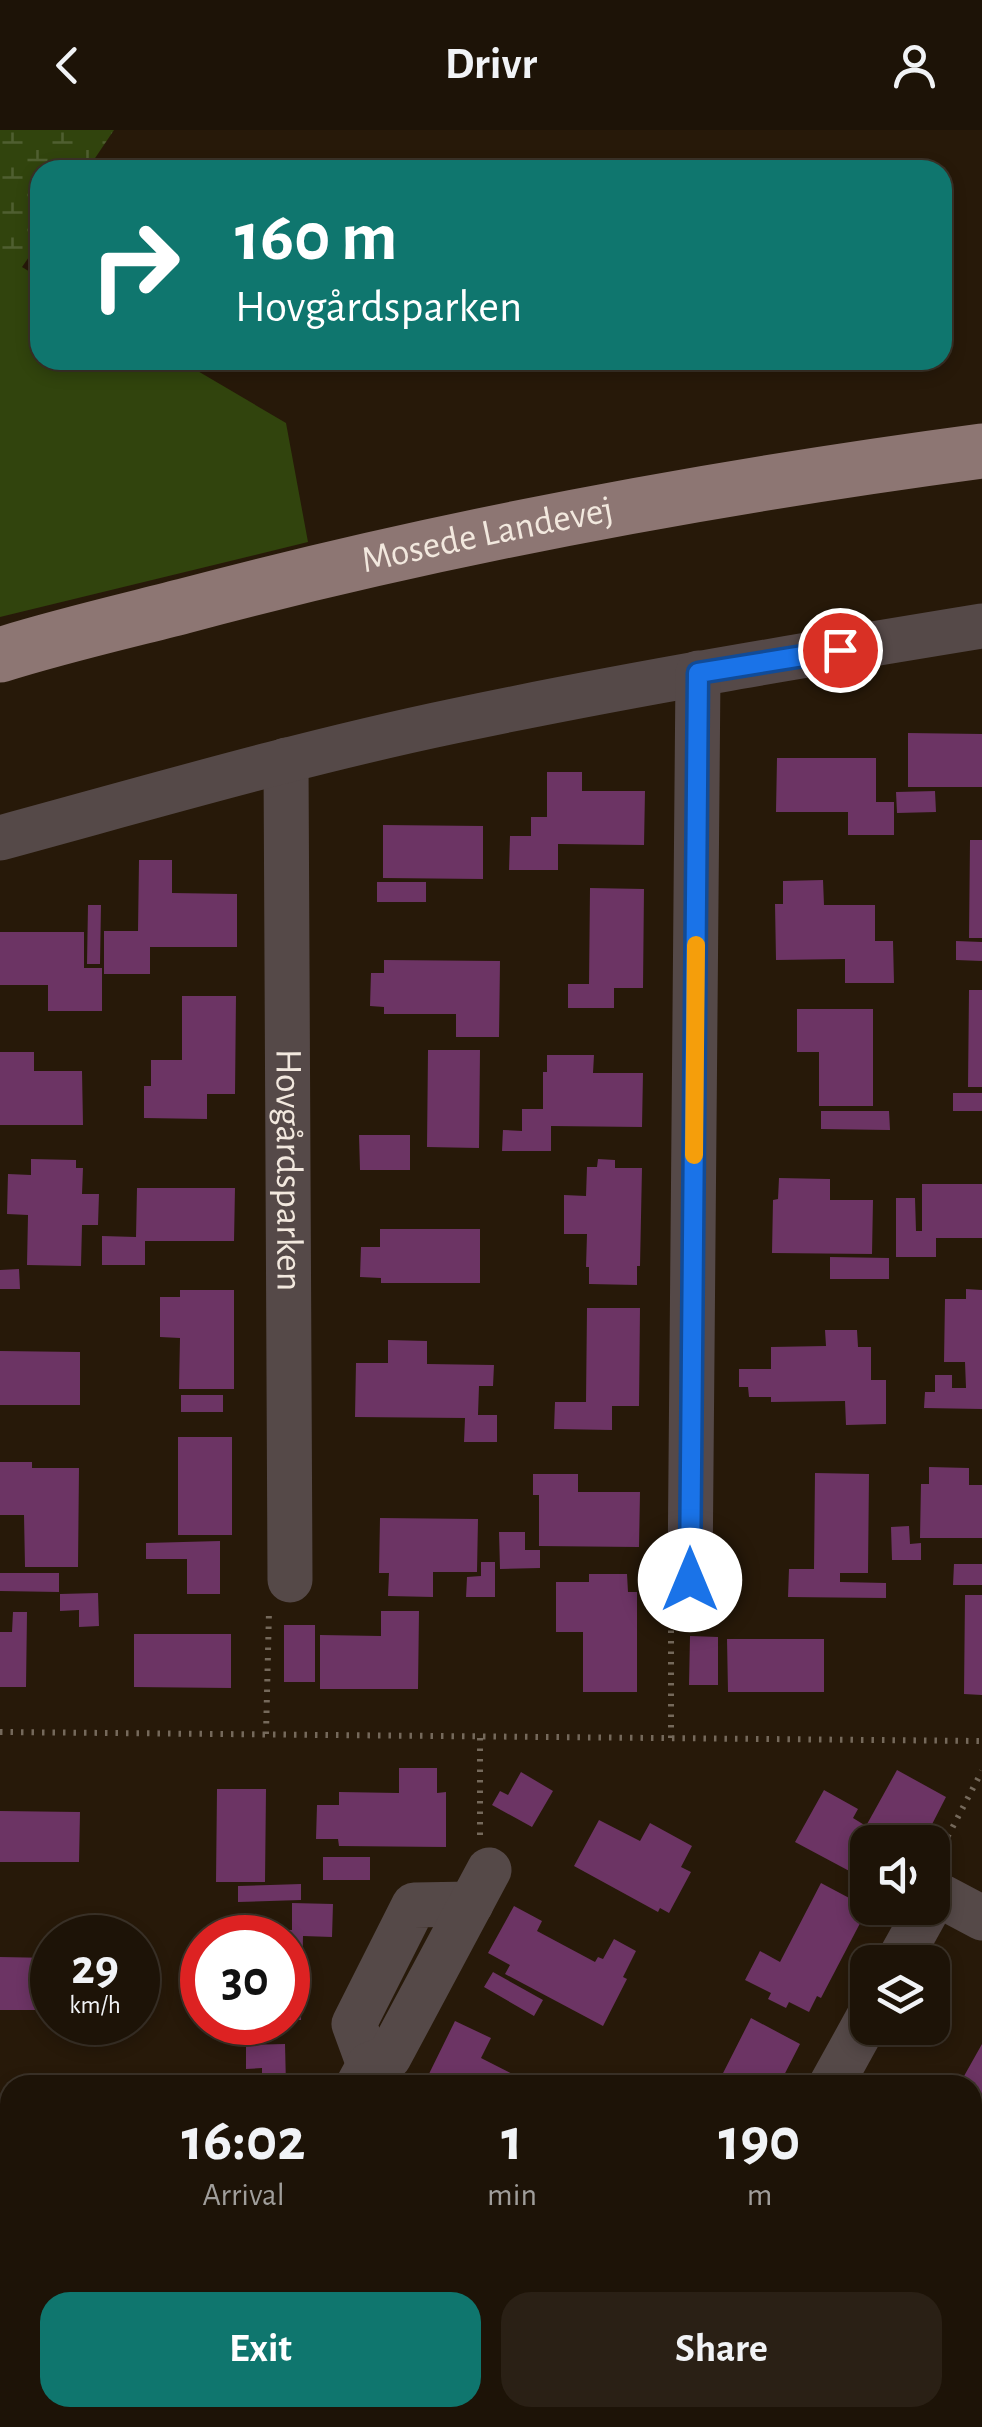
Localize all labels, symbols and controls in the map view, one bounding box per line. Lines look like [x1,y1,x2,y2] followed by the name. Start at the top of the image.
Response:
[40,38,95,93] icon: back
[887,38,942,93] icon: person
[445,42,537,87] text: Drivr
[70,200,200,330] icon: right
[235,203,398,273] text: 160 m
[235,285,522,330] text: Hovgårdsparken
[358,491,616,580] street label: Mosede Landevej
[798,608,883,693] pin
[813,623,868,678] icon: arrive
[268,1049,308,1291] street label: Hovgårdsparken
[638,1528,742,1632] position arrow
[850,1825,950,2045] map controls
[850,1825,950,1925] button: sound
[180,1915,310,2045] speed limit sign: 30
[71,1943,119,1993] text: 29
[850,1945,950,2045] button: layers
[69,1993,121,2018] text: km/h
[182,2111,305,2171] text: 16:02
[501,2111,523,2171] text: 1
[719,2111,800,2171] text: 190
[202,2179,285,2211] text: Arrival
[487,2179,537,2211] text: min
[747,2179,772,2211] text: m
[40,2292,481,2407] button: Exit
[501,2292,942,2407] button: Share

